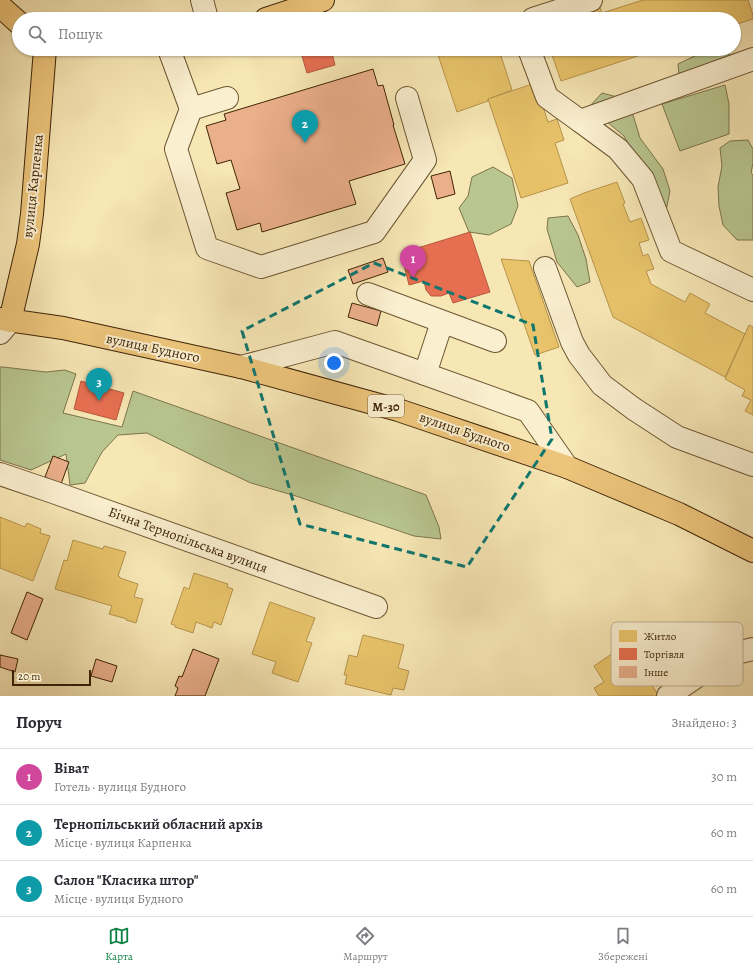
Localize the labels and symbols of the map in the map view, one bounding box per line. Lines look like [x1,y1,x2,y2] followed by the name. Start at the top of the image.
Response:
[292,110,318,143] pin: 2
[18,133,48,239] street label: вулиця Карпенка
[400,245,426,278] pin: 1
[104,329,202,367] street label: вулиця Будного
[324,353,344,373] your location
[86,368,112,401] pin: 3
[368,395,404,417] road number: М-30
[417,408,513,456] street label: вулиця Будного
[106,502,271,578] street label: Бічна Тернопільська вулиця
[611,622,743,686] legend
[644,629,677,644] text: Житло
[644,647,684,662] text: Торгівля
[644,665,668,680] text: Інше
[12,668,91,687] scale bar

